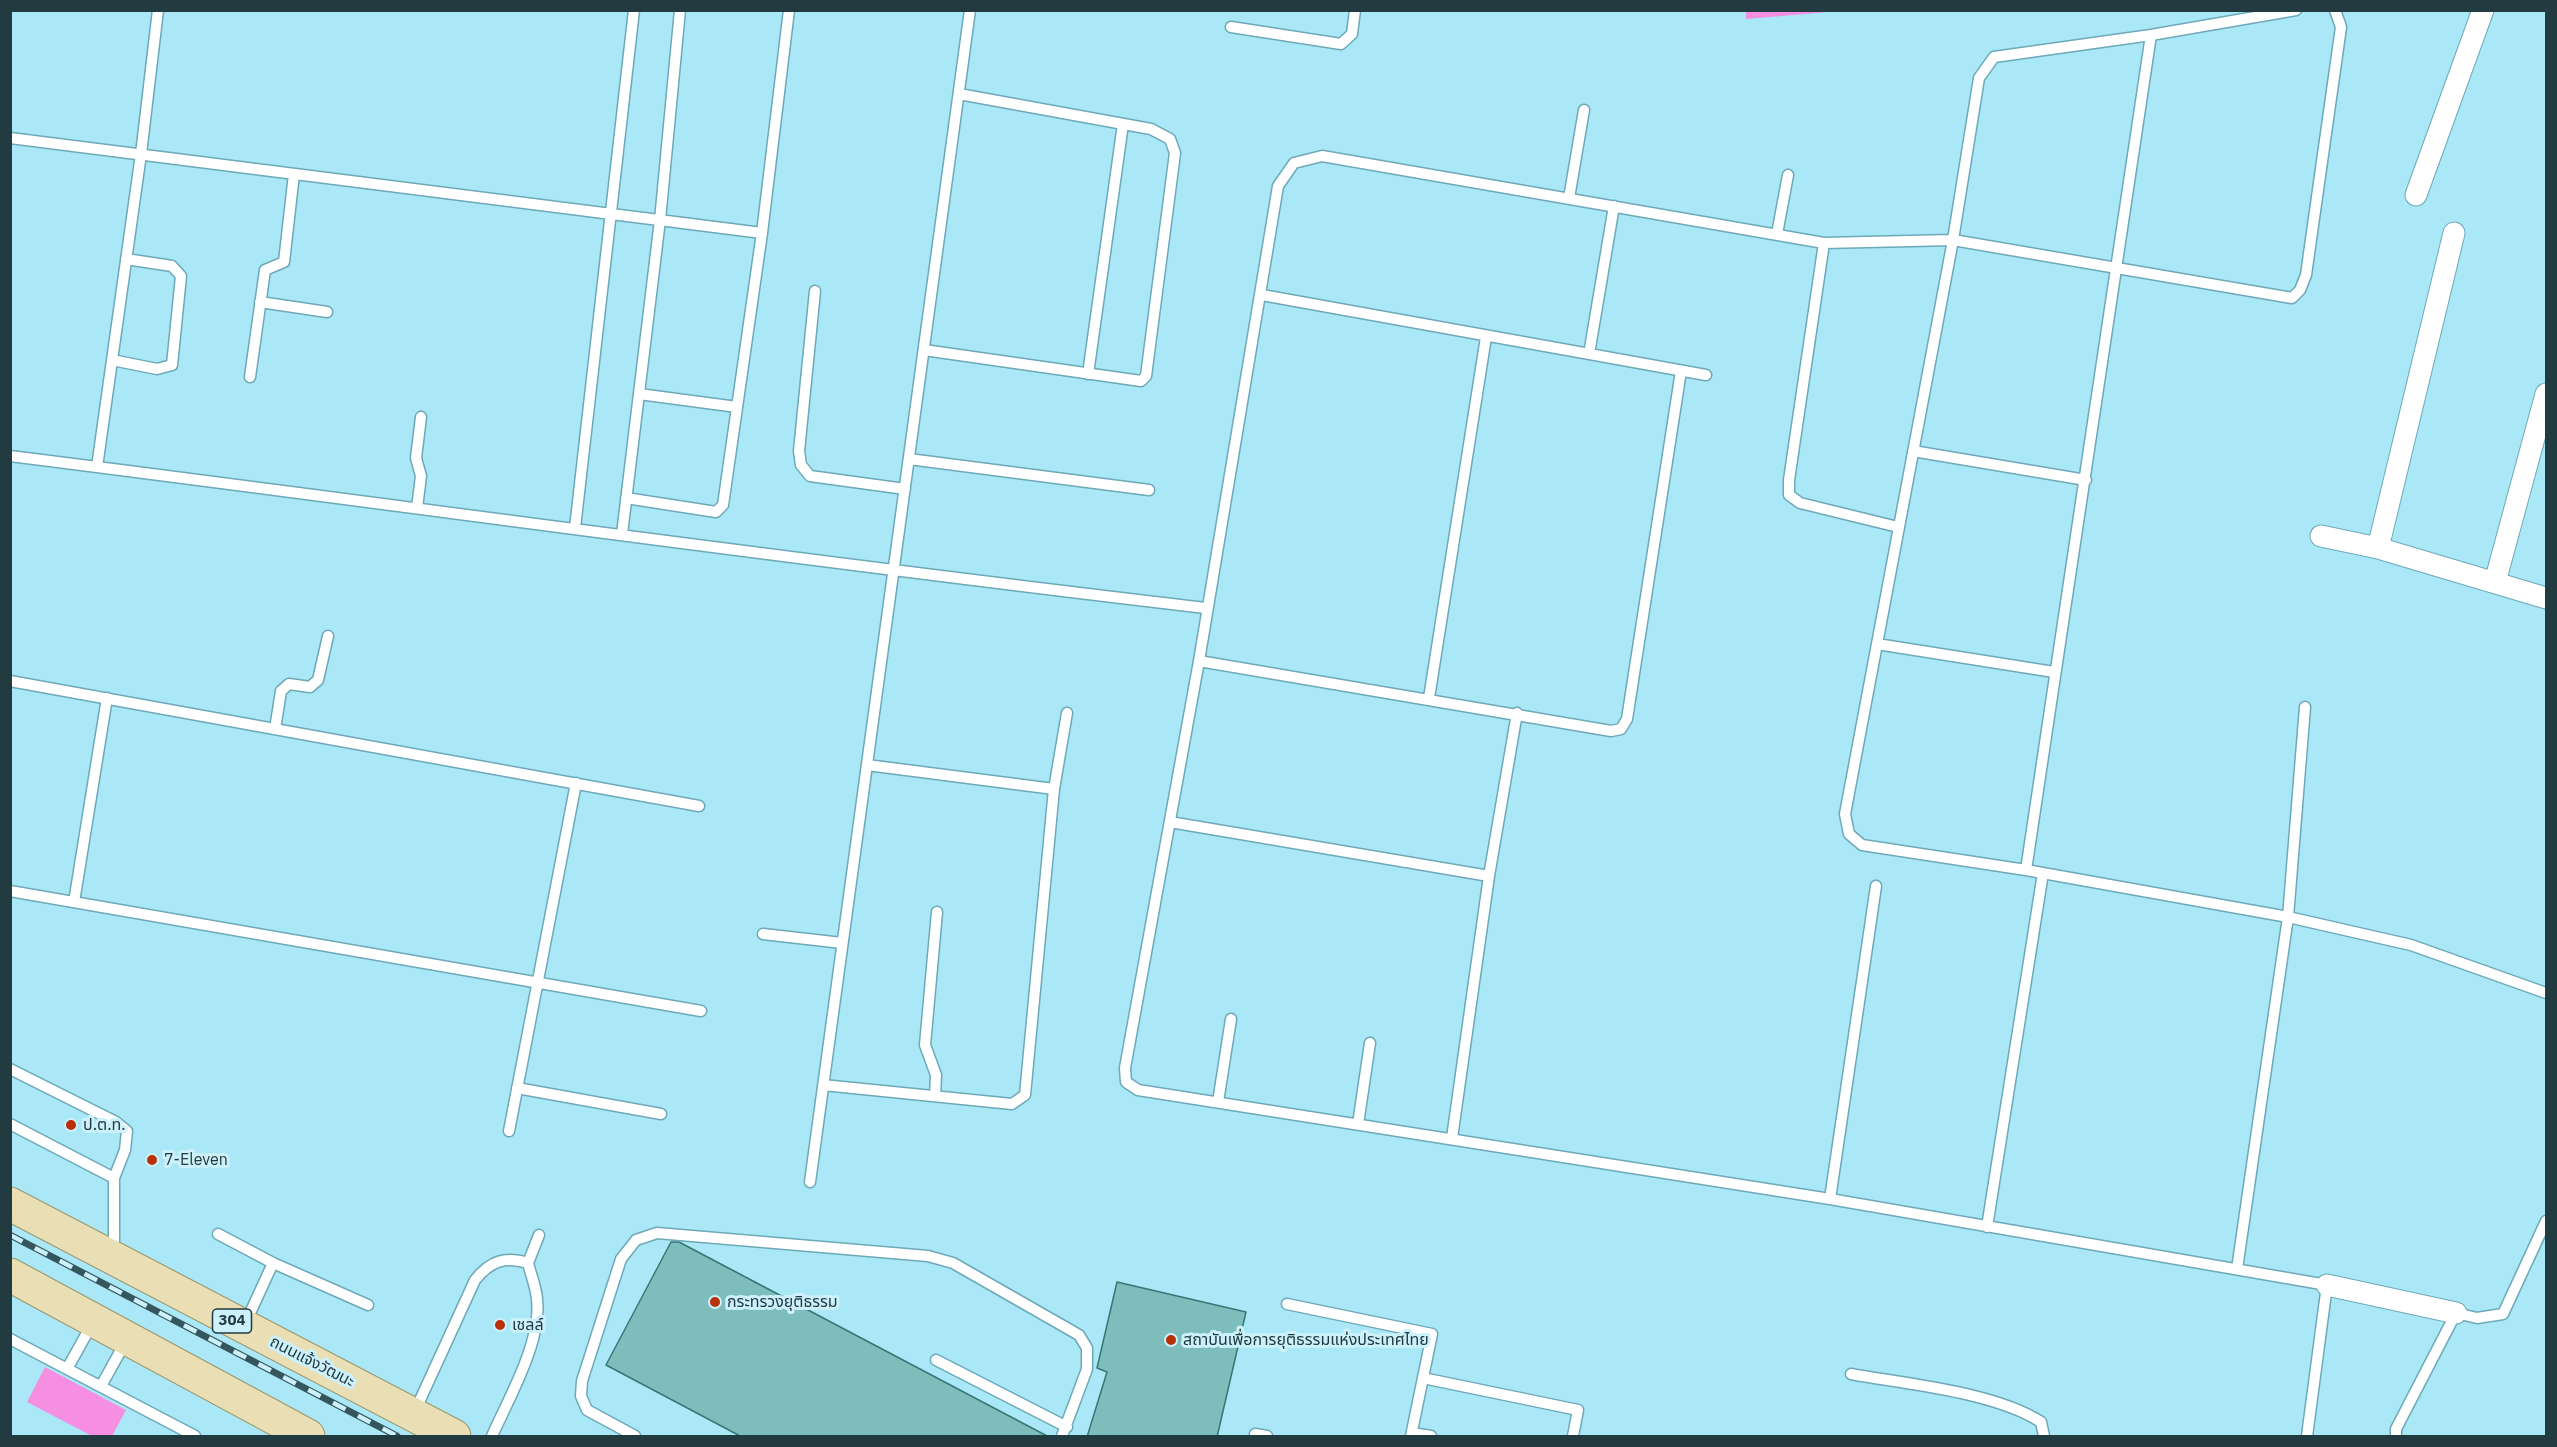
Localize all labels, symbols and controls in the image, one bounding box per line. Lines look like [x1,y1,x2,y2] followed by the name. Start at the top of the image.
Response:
[83,1115,126,1135] place label: ป.ต.ท.
[64,1118,78,1132] marker: ป.ต.ท.
[164,1150,228,1170] place label: 7-Eleven
[145,1153,159,1167] marker: 7-Eleven
[727,1292,838,1312] place label: กระทรวงยุติธรรม
[708,1295,722,1309] marker: กระทรวงยุติธรรม
[212,1309,252,1333] road number: 304
[512,1315,544,1335] place label: เชลล์
[493,1318,507,1332] marker: เชลล์
[1183,1330,1429,1350] place label: สถาบันเพื่อการยุติธรรมแห่งประเทศไทย
[266,1332,358,1392] street label: ถนนแจ้งวัฒนะ
[1164,1333,1178,1347] marker: สถาบันเพื่อการยุติธรรมแห่งประเทศไทย

